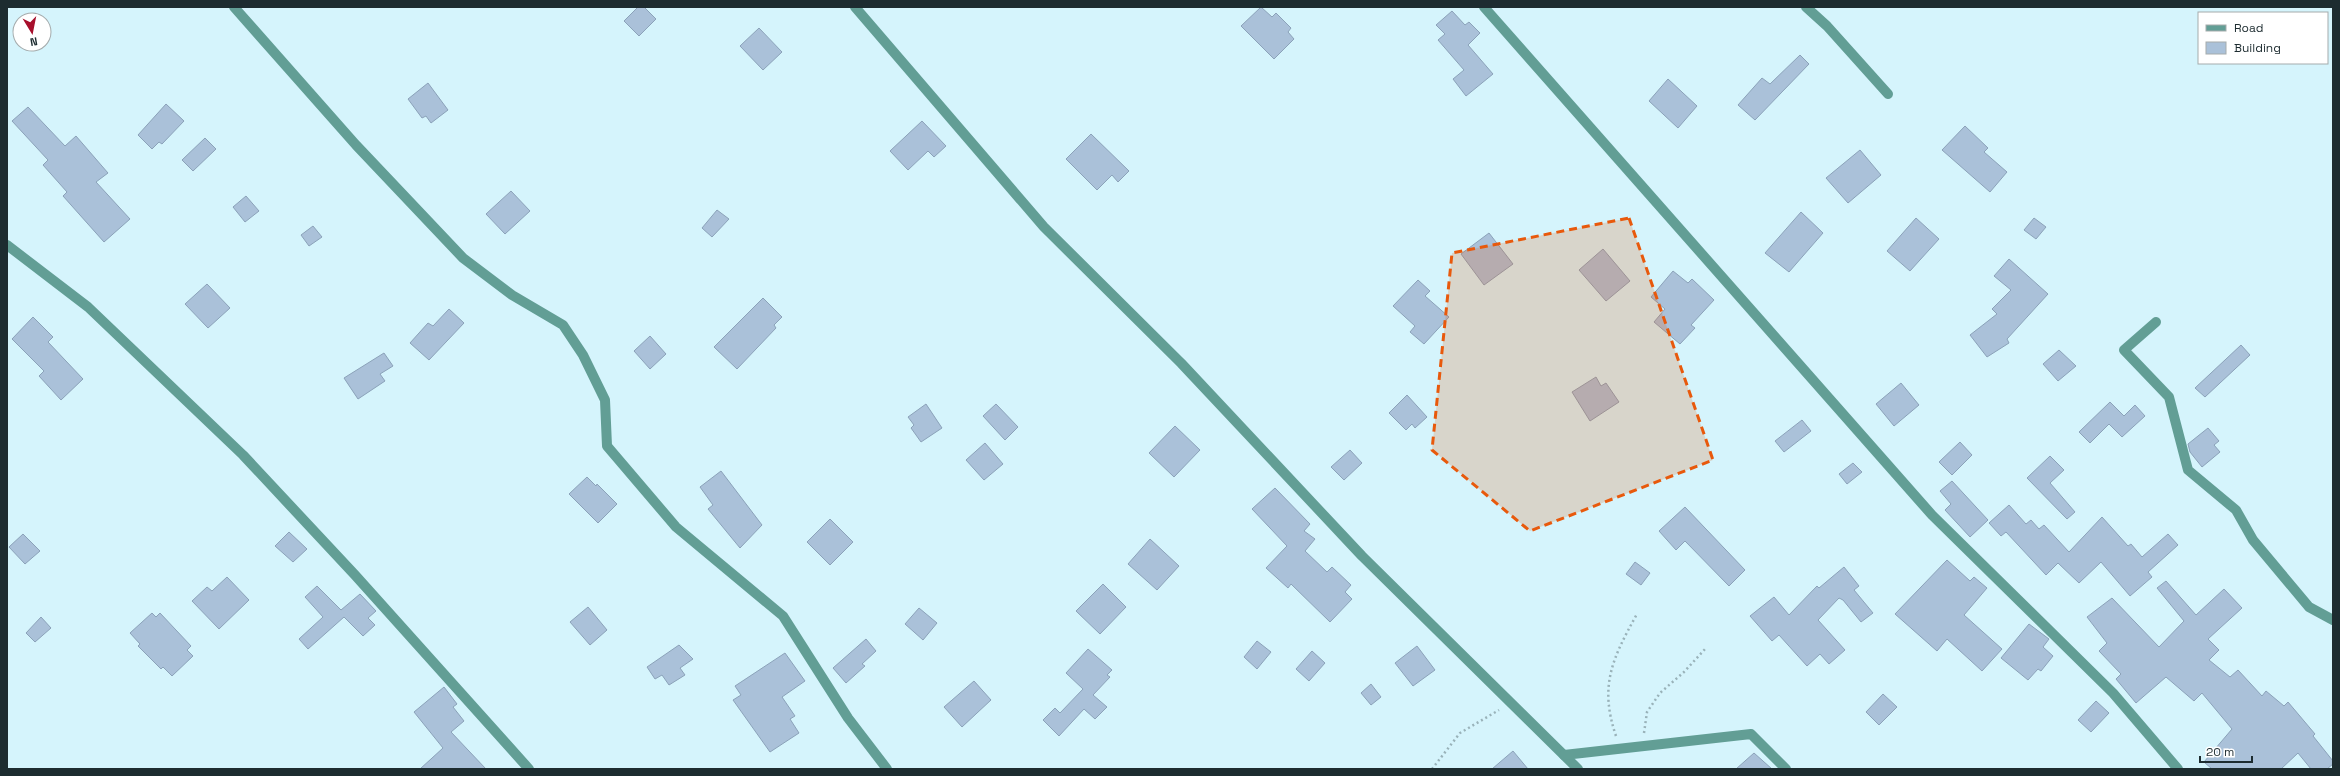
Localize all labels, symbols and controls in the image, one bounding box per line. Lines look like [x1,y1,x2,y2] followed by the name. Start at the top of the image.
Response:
[12,12,52,52] north arrow
[2198,12,2328,64] legend
[2234,20,2263,36] text: Road
[29,34,39,49] text: N
[2234,40,2281,56] text: Building
[2200,738,2252,764] scale bar
[2206,744,2234,760] text: 20 m

